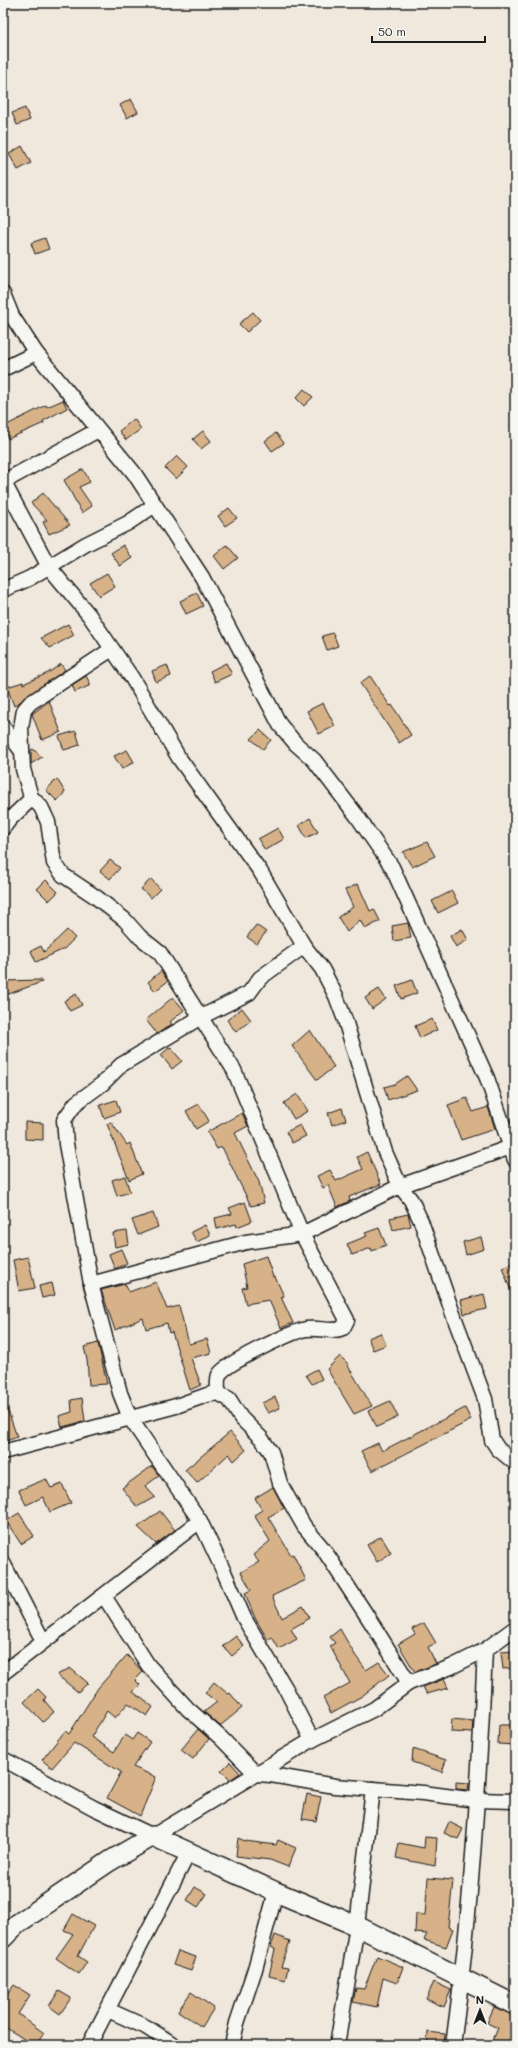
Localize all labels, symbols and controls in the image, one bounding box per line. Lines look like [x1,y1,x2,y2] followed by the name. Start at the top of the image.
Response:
[372,18,485,44] scale bar
[378,23,406,39] text: 50 m
[460,1990,500,2030] north arrow
[476,1992,484,2007] text: N

